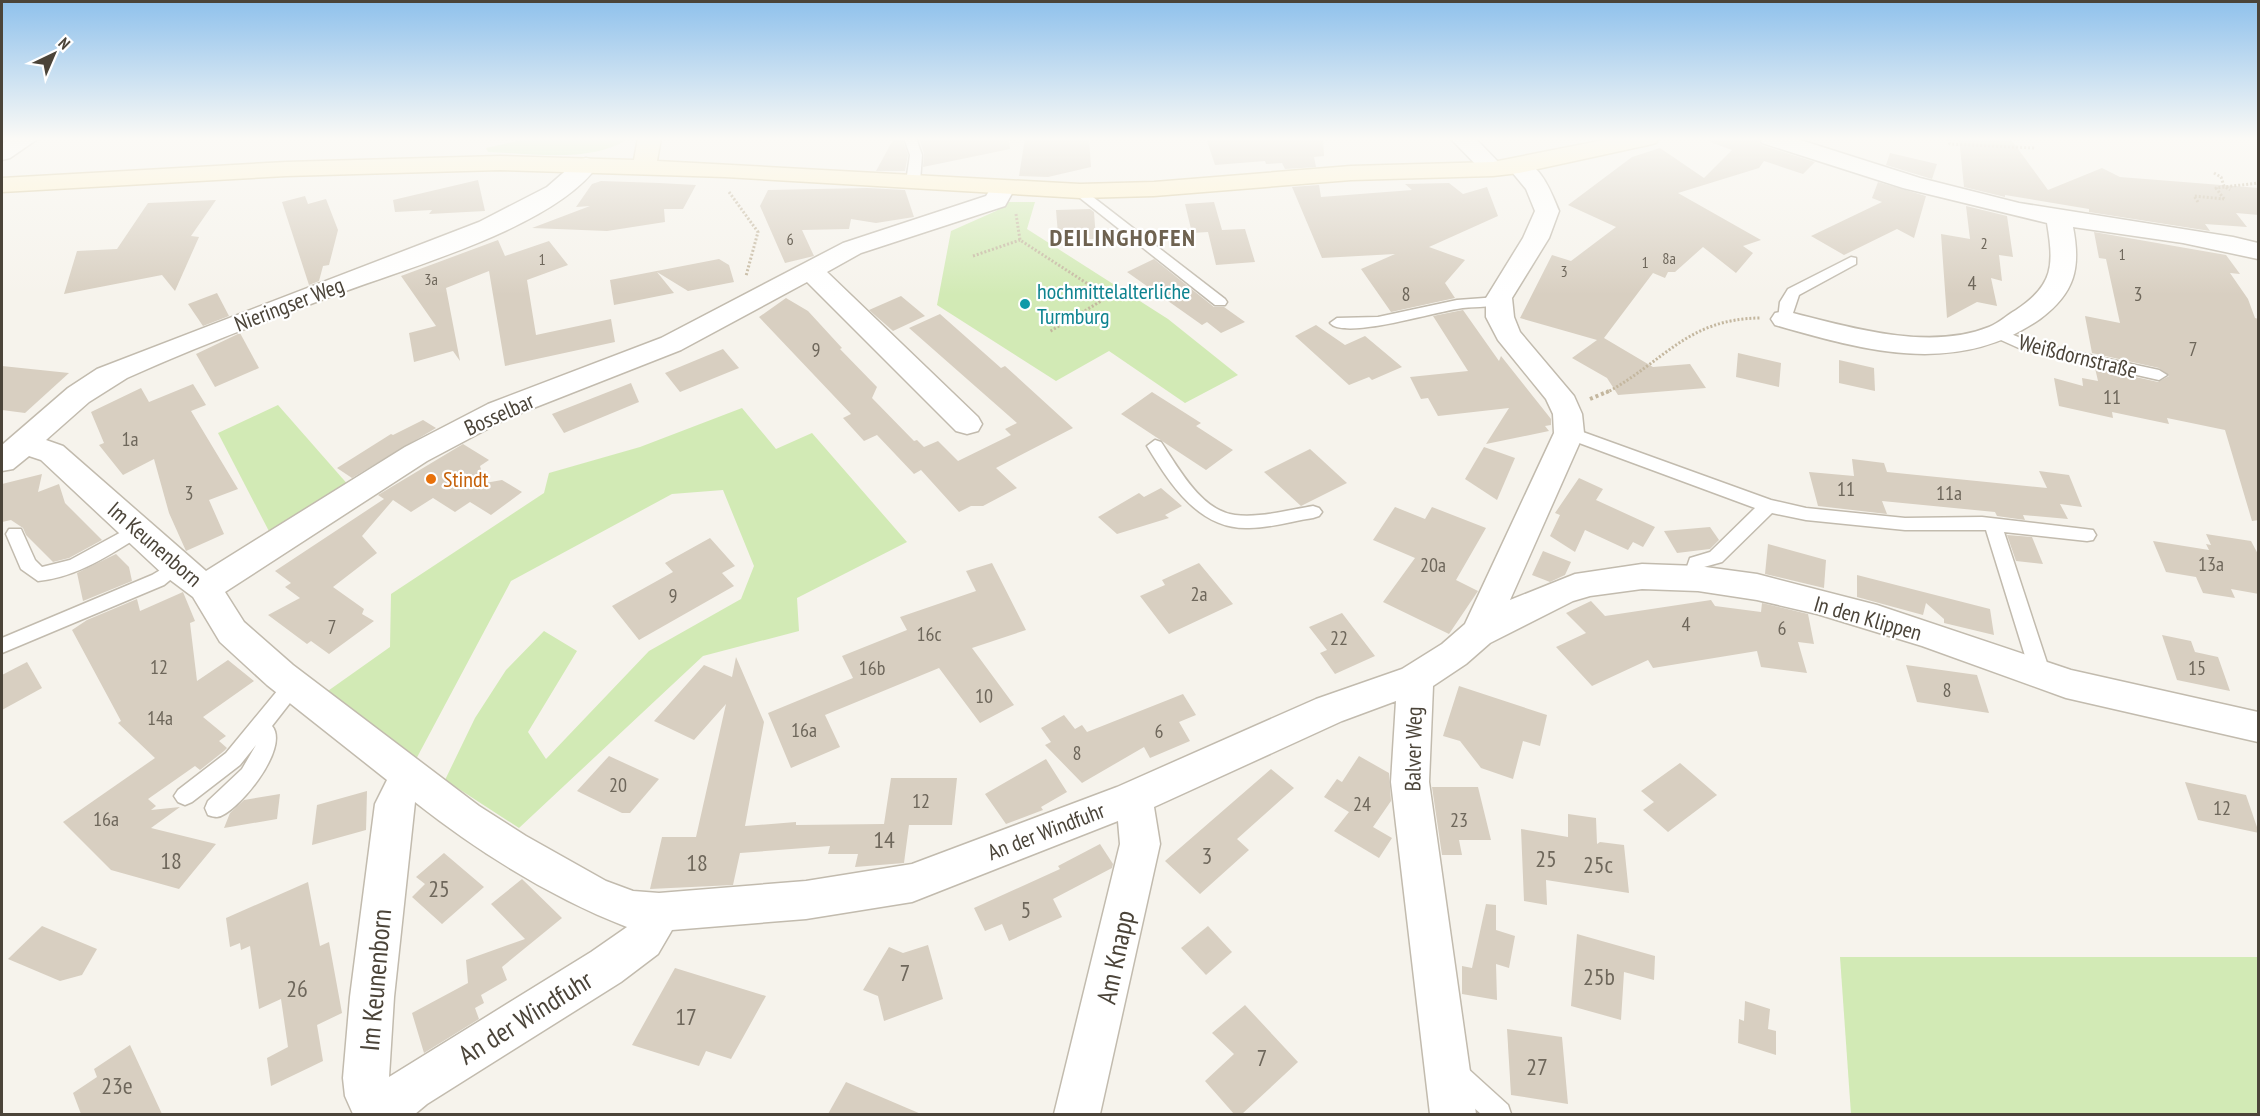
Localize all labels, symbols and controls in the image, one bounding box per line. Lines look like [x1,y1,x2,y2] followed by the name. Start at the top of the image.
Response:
[24,24,84,84] north arrow
[54,33,74,53] text: N
[1049,222,1197,253] district label: DEILINGHOFEN
[786,229,794,249] house number: 6
[1980,233,1988,253] house number: 2
[2118,244,2126,264] house number: 1
[1662,248,1676,268] house number: 8a
[538,249,546,269] house number: 1
[1641,252,1649,272] house number: 1
[1560,261,1568,281] house number: 3
[424,269,438,289] house number: 3a
[230,270,348,338] street label: Nieringser Weg
[1968,270,1977,296] house number: 4
[1037,277,1190,330] place label: hochmittelalterliche Turmburg
[1402,281,1411,307] house number: 8
[2134,281,2143,307] house number: 3
[1018,297,1032,311] marker: hochmittelalterliche Turmburg
[2016,328,2140,384] street label: Weißdornstraße
[2189,336,2198,362] house number: 7
[812,337,821,363] house number: 9
[2103,384,2121,410] house number: 11
[460,386,538,442] street label: Bosselbar
[122,426,139,452] house number: 1a
[443,465,488,493] place label: Stindt
[424,472,438,486] marker: Stindt
[1837,476,1855,502] house number: 11
[185,480,194,506] house number: 3
[1936,480,1962,506] house number: 11a
[102,495,208,593] street label: Im Keunenborn
[2198,551,2224,577] house number: 13a
[1420,552,1446,578] house number: 20a
[1191,581,1208,607] house number: 2a
[669,583,678,609] house number: 9
[1811,589,1925,647] street label: In den Klippen
[1682,611,1691,637] house number: 4
[328,614,337,640] house number: 7
[1778,615,1787,641] house number: 6
[916,621,942,647] house number: 16c
[1330,625,1348,651] house number: 22
[150,654,168,680] house number: 12
[859,655,885,681] house number: 16b
[2188,655,2206,681] house number: 15
[1943,677,1952,703] house number: 8
[975,683,993,709] house number: 10
[147,705,173,731] house number: 14a
[1398,706,1428,792] street label: Balver Weg
[791,717,817,743] house number: 16a
[1155,718,1164,744] house number: 6
[1073,740,1082,766] house number: 8
[609,772,627,798] house number: 20
[912,788,930,814] house number: 12
[1353,791,1371,817] house number: 24
[2213,795,2231,821] house number: 12
[983,796,1109,866] street label: An der Windfuhr
[93,806,119,832] house number: 16a
[1450,807,1468,833] house number: 23
[873,824,895,855] house number: 14
[1202,840,1212,871] house number: 3
[1535,843,1557,874] house number: 25
[160,845,182,876] house number: 18
[686,847,708,878] house number: 18
[1583,849,1614,880] house number: 25c
[428,873,450,904] house number: 25
[1021,894,1031,925] house number: 5
[1088,907,1142,1007] street label: Am Knapp
[352,908,398,1052] street label: Im Keunenborn
[900,957,910,988] house number: 7
[1583,961,1615,992] house number: 25b
[452,962,599,1072] street label: An der Windfuhr
[286,973,308,1004] house number: 26
[675,1001,697,1032] house number: 17
[1257,1042,1267,1073] house number: 7
[1526,1051,1548,1082] house number: 27
[101,1070,133,1101] house number: 23e

